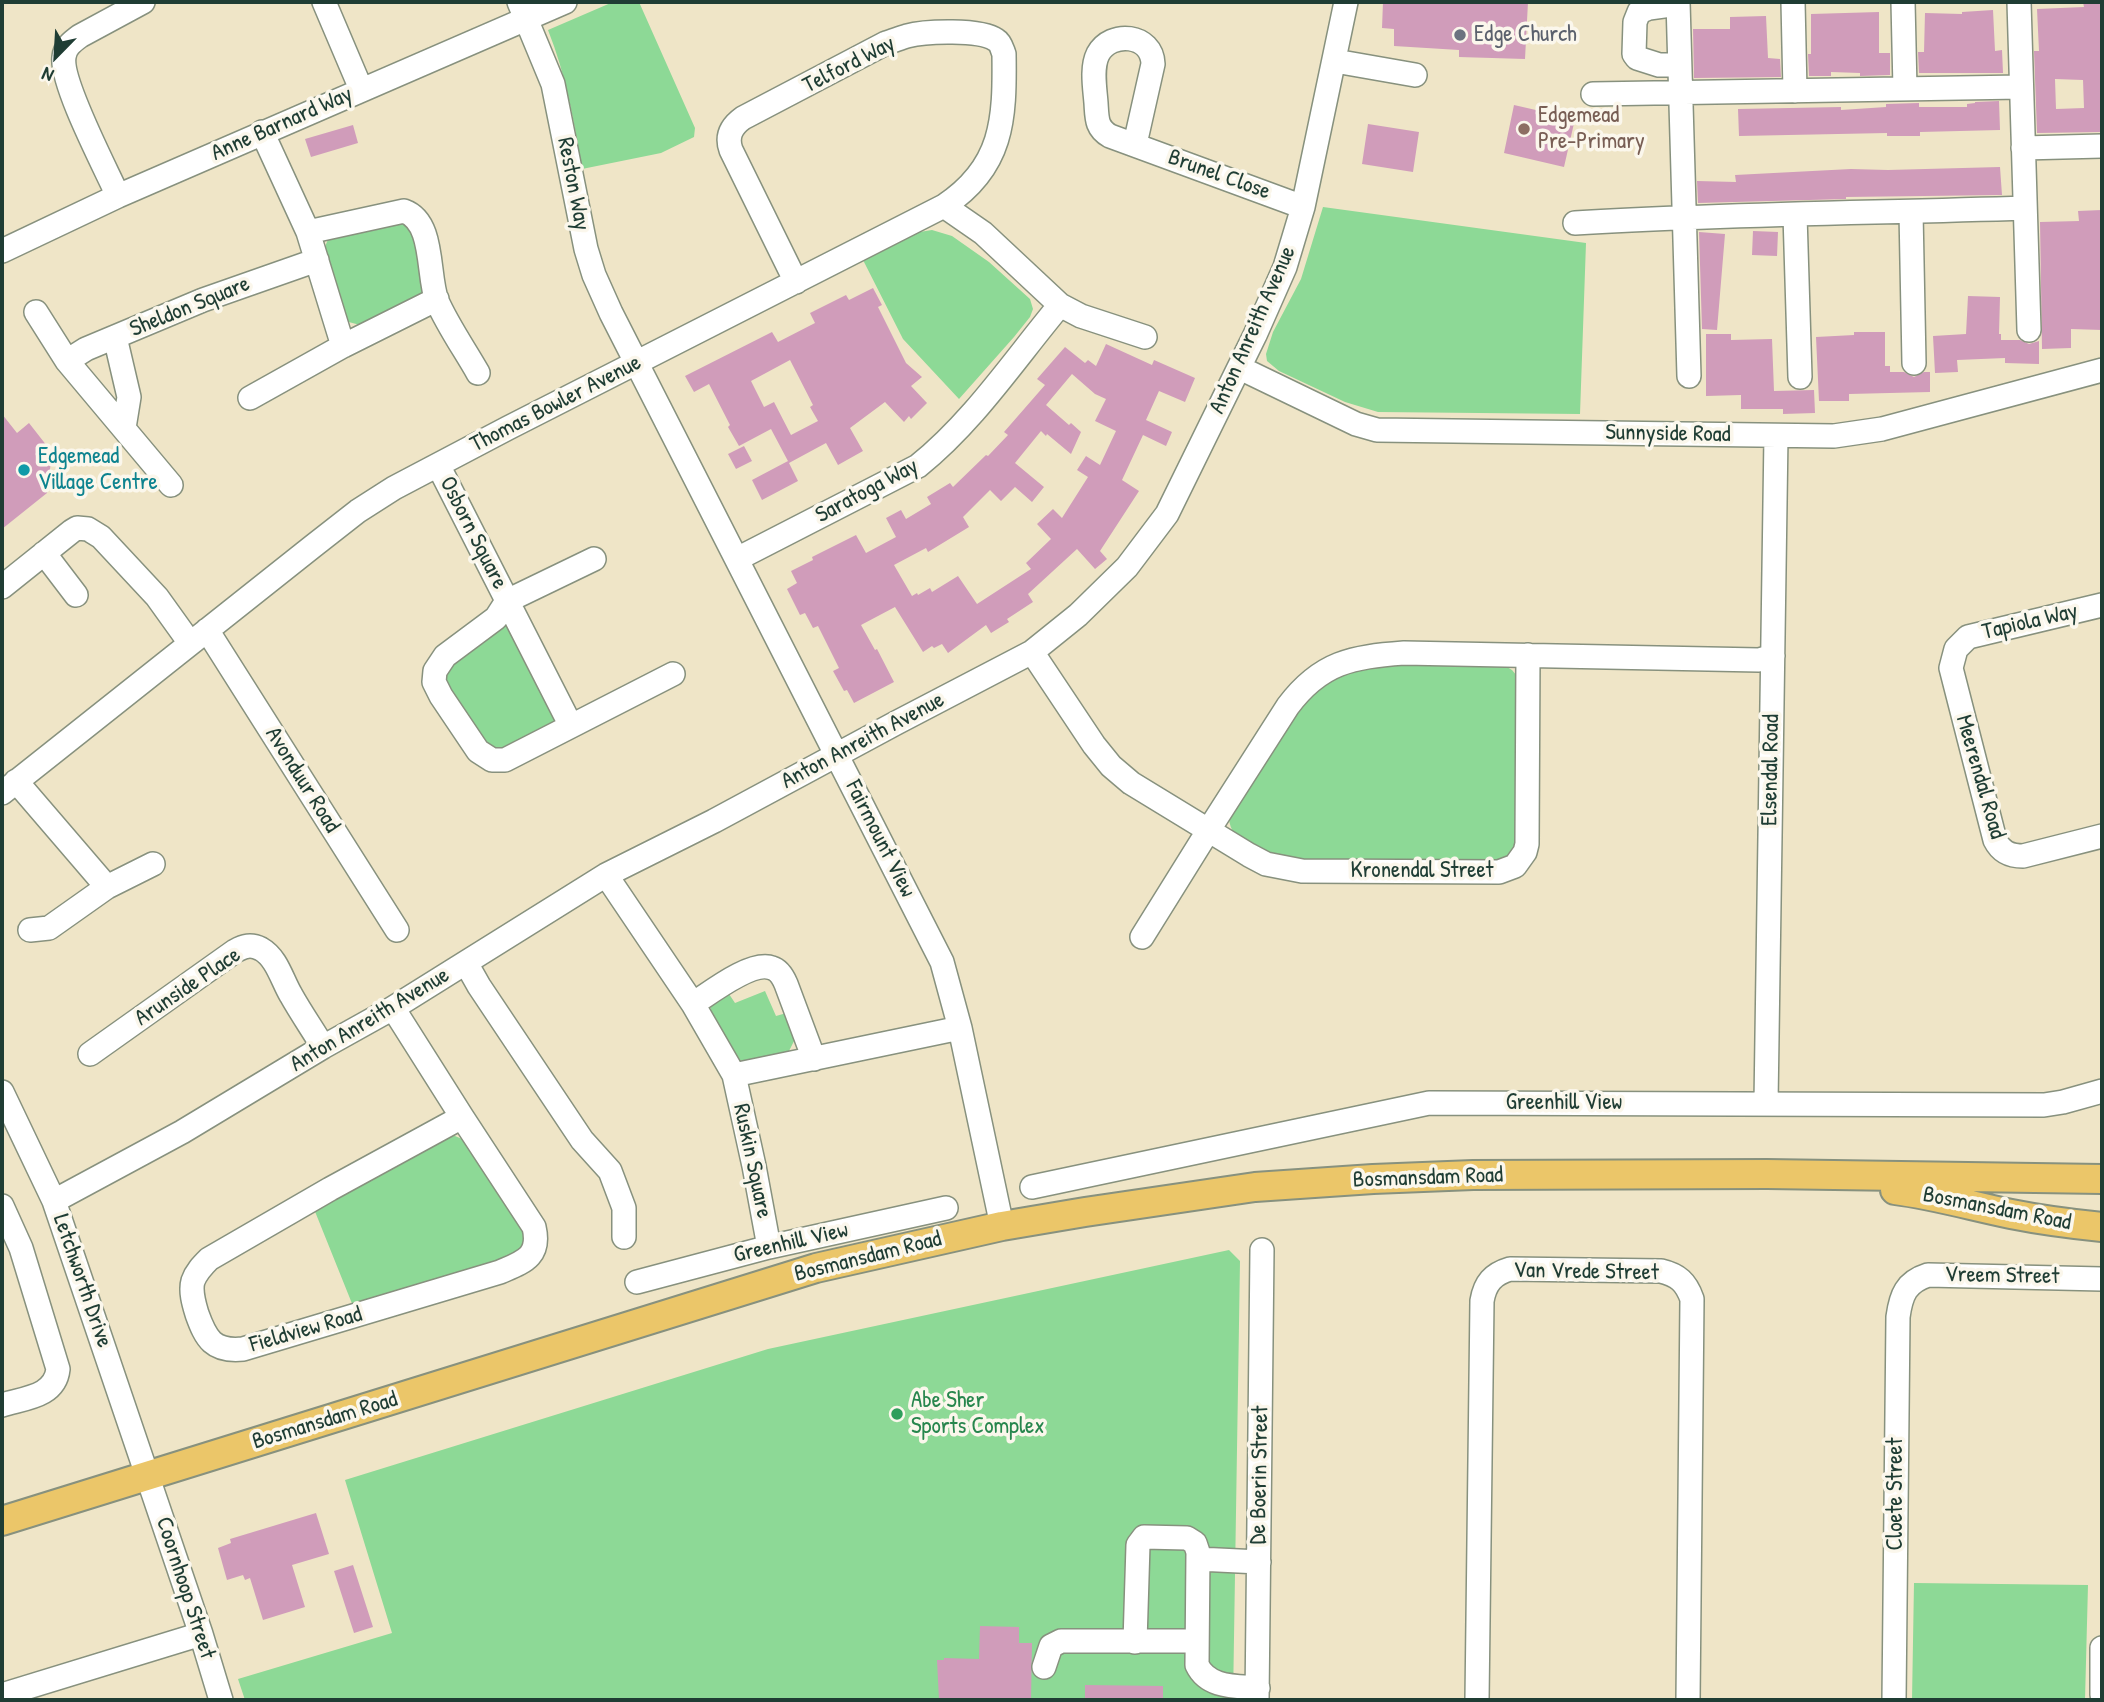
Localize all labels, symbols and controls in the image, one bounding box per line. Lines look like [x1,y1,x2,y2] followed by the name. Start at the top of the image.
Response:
[21,21,91,91] north arrow
[1474,21,1577,49] place label: Edge Church
[1452,27,1468,43] marker: Edge Church
[798,30,900,100] street label: Telford Way
[38,61,57,89] text: N
[207,81,357,167] street label: Anne Barnard Way
[1538,102,1645,156] place label: Edgemead Pre-Primary
[1516,121,1532,137] marker: Edgemead Pre-Primary
[550,135,596,233] street label: Reston Way
[1164,144,1274,206] street label: Brunel Close
[1204,242,1302,418] street label: Anton Anreith Avenue
[126,270,254,344] street label: Sheldon Square
[466,349,646,459] street label: Thomas Bowler Avenue
[1605,419,1731,449] street label: Sunnyside Road
[38,443,158,497] place label: Edgemead Village Centre
[811,453,923,529] street label: Saratoga Way
[16,462,32,478] marker: Edgemead Village Centre
[433,472,513,594] street label: Osborn Square
[1979,598,2081,646] street label: Tapiola Way
[777,686,949,796] street label: Anton Anreith Avenue
[1949,712,2011,842] street label: Meerendal Road
[1756,714,1786,826] street label: Elsendal Road
[259,722,345,838] street label: Avonduur Road
[839,776,921,902] street label: Fairmount View
[1350,857,1494,885] street label: Kronendal Street
[130,942,246,1032] street label: Arunside Place
[286,962,454,1078] street label: Anton Anreith Avenue
[1506,1089,1622,1117] street label: Greenhill View
[726,1101,778,1221] street label: Ruskin Square
[1352,1162,1504,1194] street label: Bosmansdam Road
[1921,1181,2073,1237] street label: Bosmansdam Road
[46,1211,118,1351] street label: Letchworth Drive
[731,1216,851,1270] street label: Greenhill View
[792,1225,944,1289] street label: Bosmansdam Road
[1513,1257,1659,1287] street label: Van Vrede Street
[1944,1261,2060,1291] street label: Vreem Street
[247,1301,365,1359] street label: Fieldview Road
[249,1386,401,1456] street label: Bosmansdam Road
[911,1387,1045,1441] place label: Abe Sher Sports Complex
[1245,1405,1275,1545] street label: De Boerin Street
[889,1406,905,1422] marker: Abe Sher Sports Complex
[1882,1437,1910,1551] street label: Cloete Street
[149,1514,221,1662] street label: Coornhoop Street

